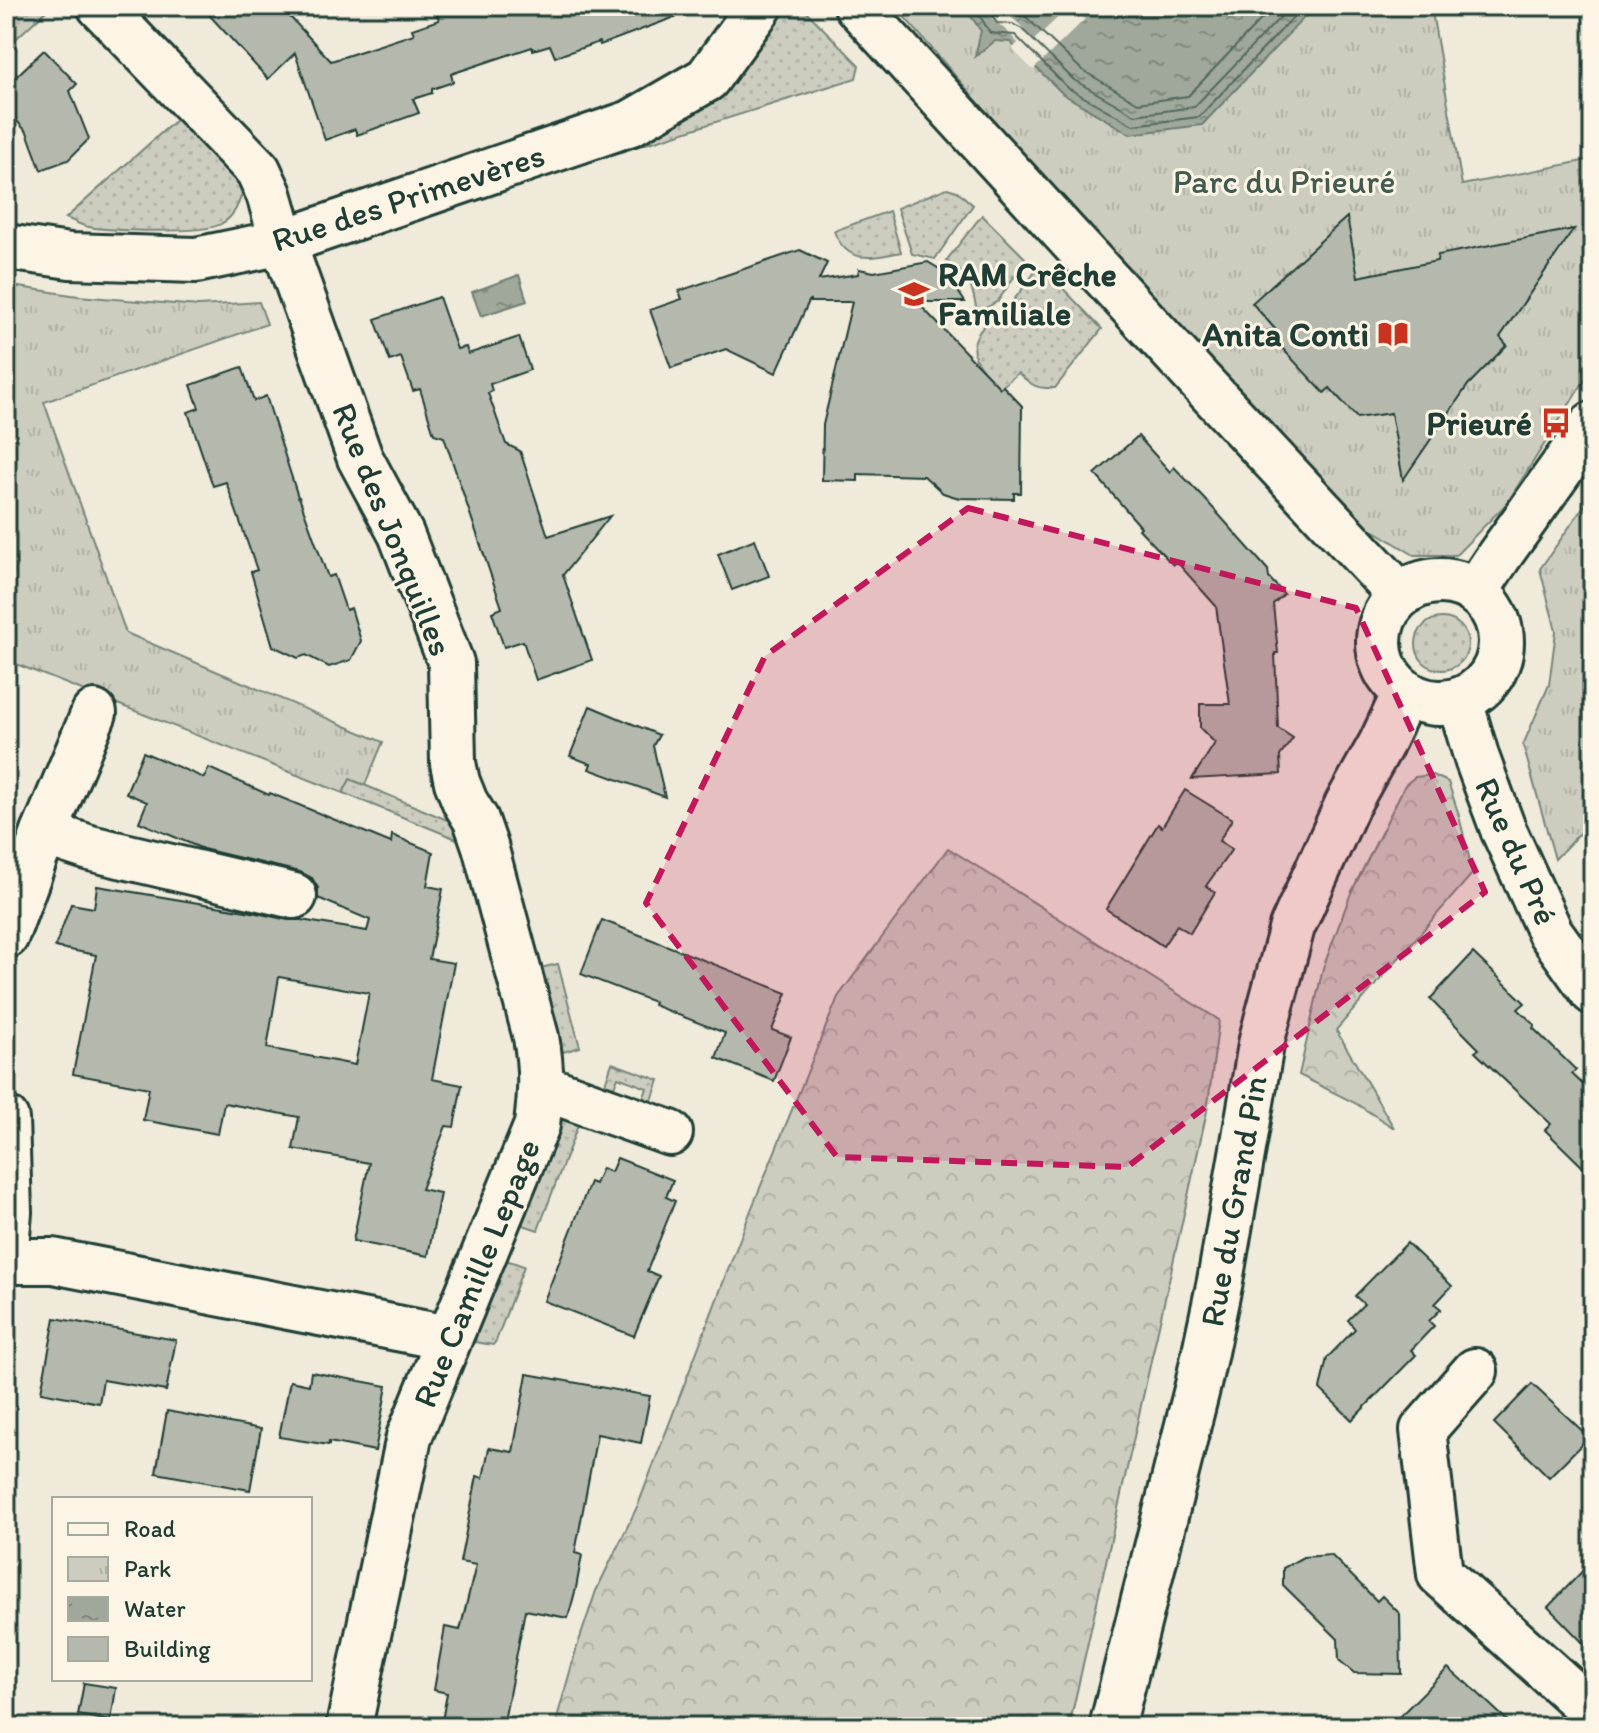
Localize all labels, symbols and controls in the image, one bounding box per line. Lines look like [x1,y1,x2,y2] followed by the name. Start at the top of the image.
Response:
[267,134,550,261] street label: Rue des Primevères
[1173,161,1395,202] park label: Parc du Prieuré
[938,254,1117,334] place label: RAM Crêche Familiale
[897,277,931,311] school or university icon: RAM Crêche Familiale
[1202,314,1369,355] place label: Anita Conti
[1376,317,1410,351] library icon: Anita Conti
[323,397,462,662] street label: Rue des Jonquilles
[1426,403,1532,444] place label: Prieuré
[1539,406,1573,440] bus stop icon: Prieuré
[1466,771,1567,931] street label: Rue du Pré
[1191,1072,1276,1330] street label: Rue du Grand Pin
[404,1133,549,1413] street label: Rue Camille Lepage
[52,1497,312,1681] legend
[124,1514,176,1543] text: Road
[124,1554,171,1583] text: Park
[124,1594,186,1623] text: Water
[124,1634,211,1663] text: Building

